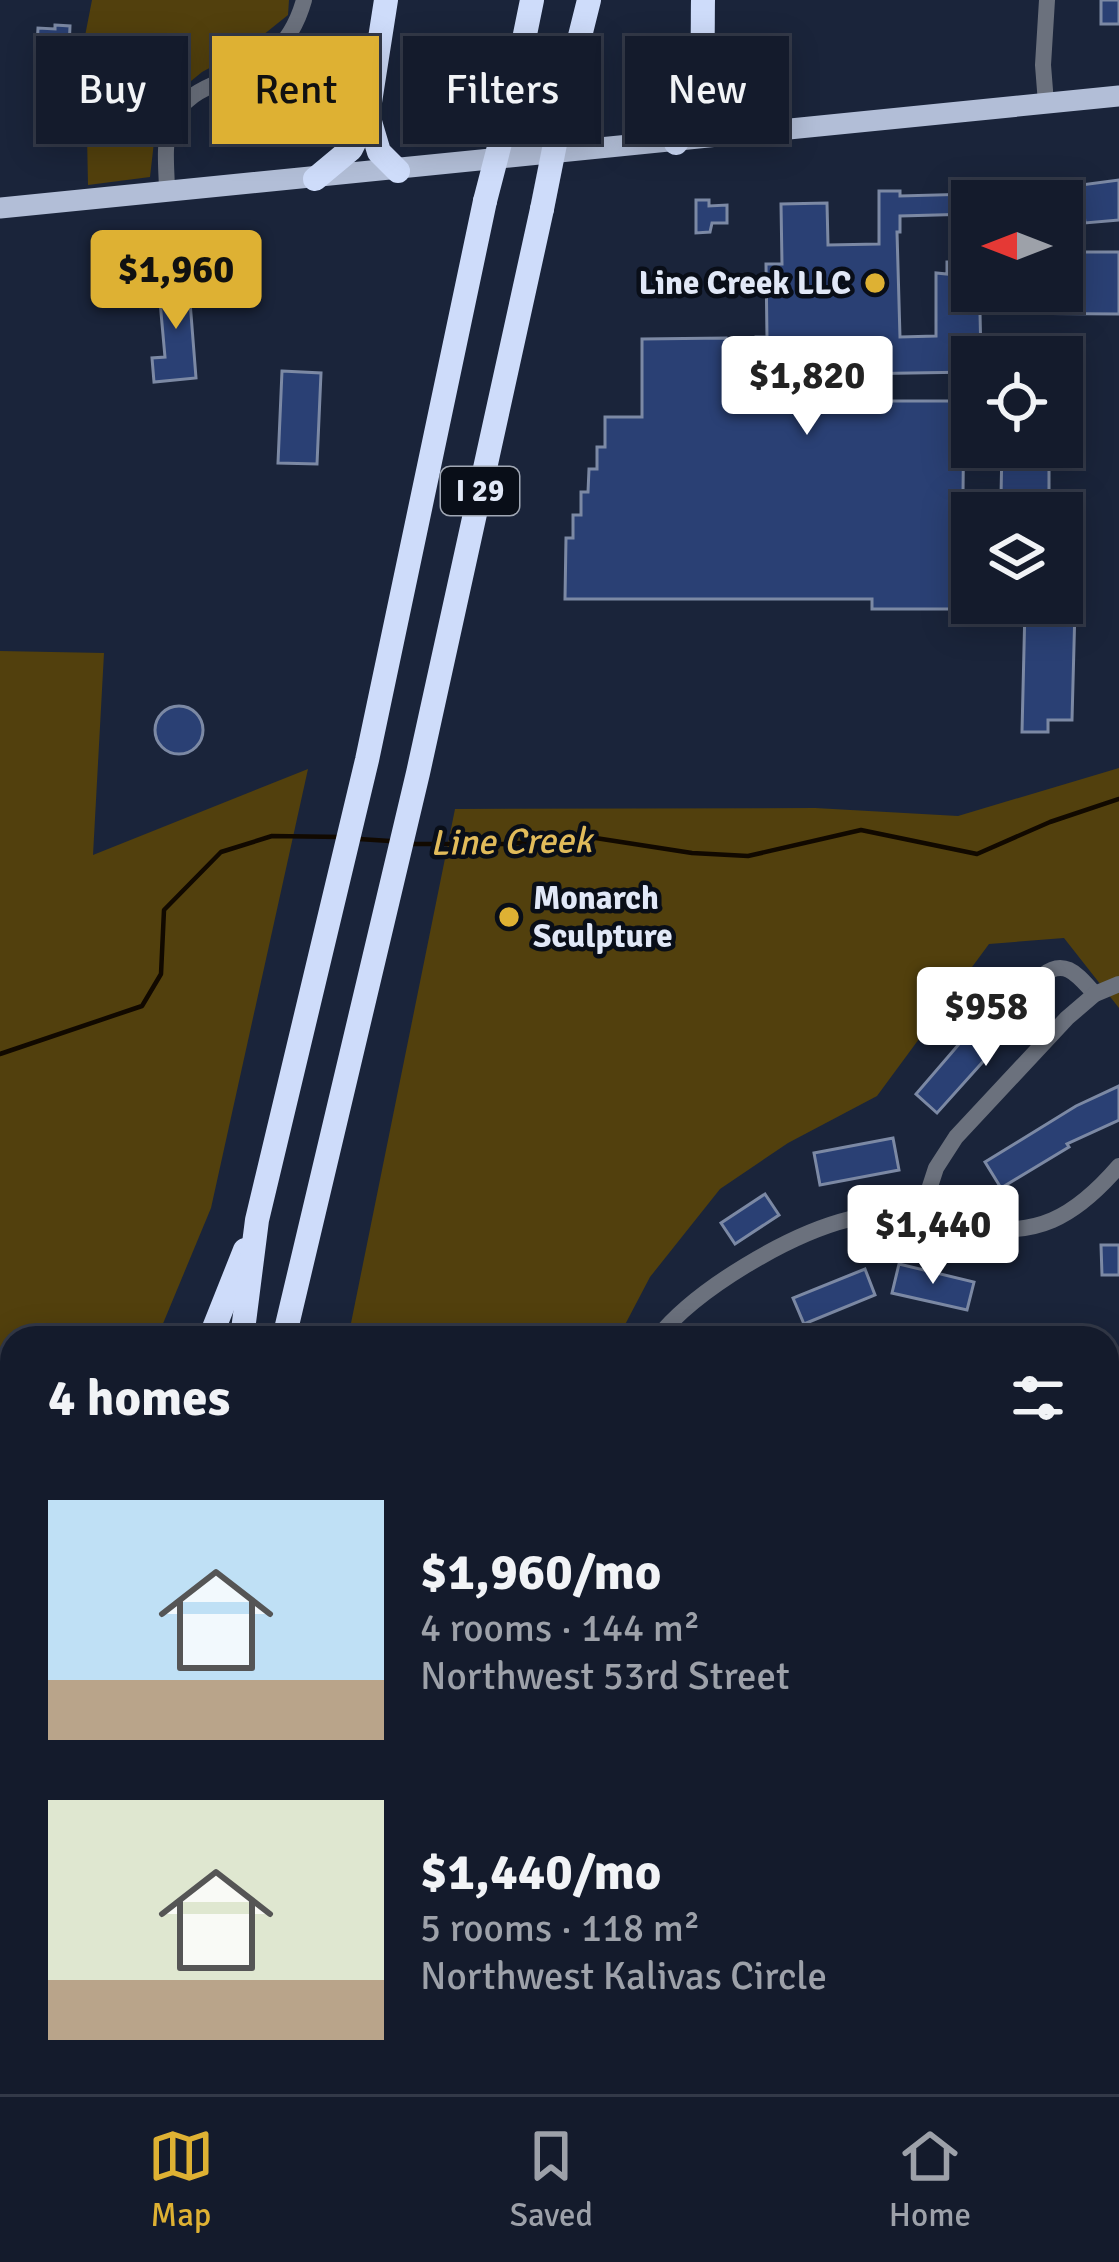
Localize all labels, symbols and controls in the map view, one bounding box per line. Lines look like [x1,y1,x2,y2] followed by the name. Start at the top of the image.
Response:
[36,36,188,144] chip: Buy
[212,36,379,144] chip: Rent
[403,36,601,144] chip: Filters
[625,36,789,144] chip: New
[951,180,1083,312] north arrow
[951,180,1083,624] map controls
[78,230,274,332] pin: $1,960
[118,245,234,293] text: $1,960
[638,263,851,304] place label: Line Creek LLC
[862,270,888,296] marker: Line Creek LLC
[709,336,905,438] pin: $1,820
[951,336,1083,468] button: locate
[749,351,865,399] text: $1,820
[441,467,519,515] road number: I 29
[951,492,1083,624] button: layers
[430,818,595,866] water label: Line Creek
[533,878,673,957] place label: Monarch Sculpture
[496,904,522,930] marker: Monarch Sculpture
[915,967,1057,1069] pin: $958
[944,982,1028,1030] text: $958
[835,1185,1031,1287] pin: $1,440
[875,1200,991,1248] text: $1,440
[1005,1365,1071,1431] icon: filters
[48,1367,230,1430] text: 4 homes
[420,1541,661,1604] text: $1,960/mo
[144,1548,288,1692] icon: home
[420,1604,700,1652] text: 4 rooms · 144 m²
[420,1652,790,1700] text: Northwest 53rd Street
[420,1841,661,1904] text: $1,440/mo
[144,1848,288,1992] icon: home
[420,1904,700,1952] text: 5 rooms · 118 m²
[420,1952,827,2000] text: Northwest Kalivas Circle
[148,2123,214,2236] tab: Map
[510,2123,593,2236] tab: Saved
[889,2123,971,2236] tab: Home

